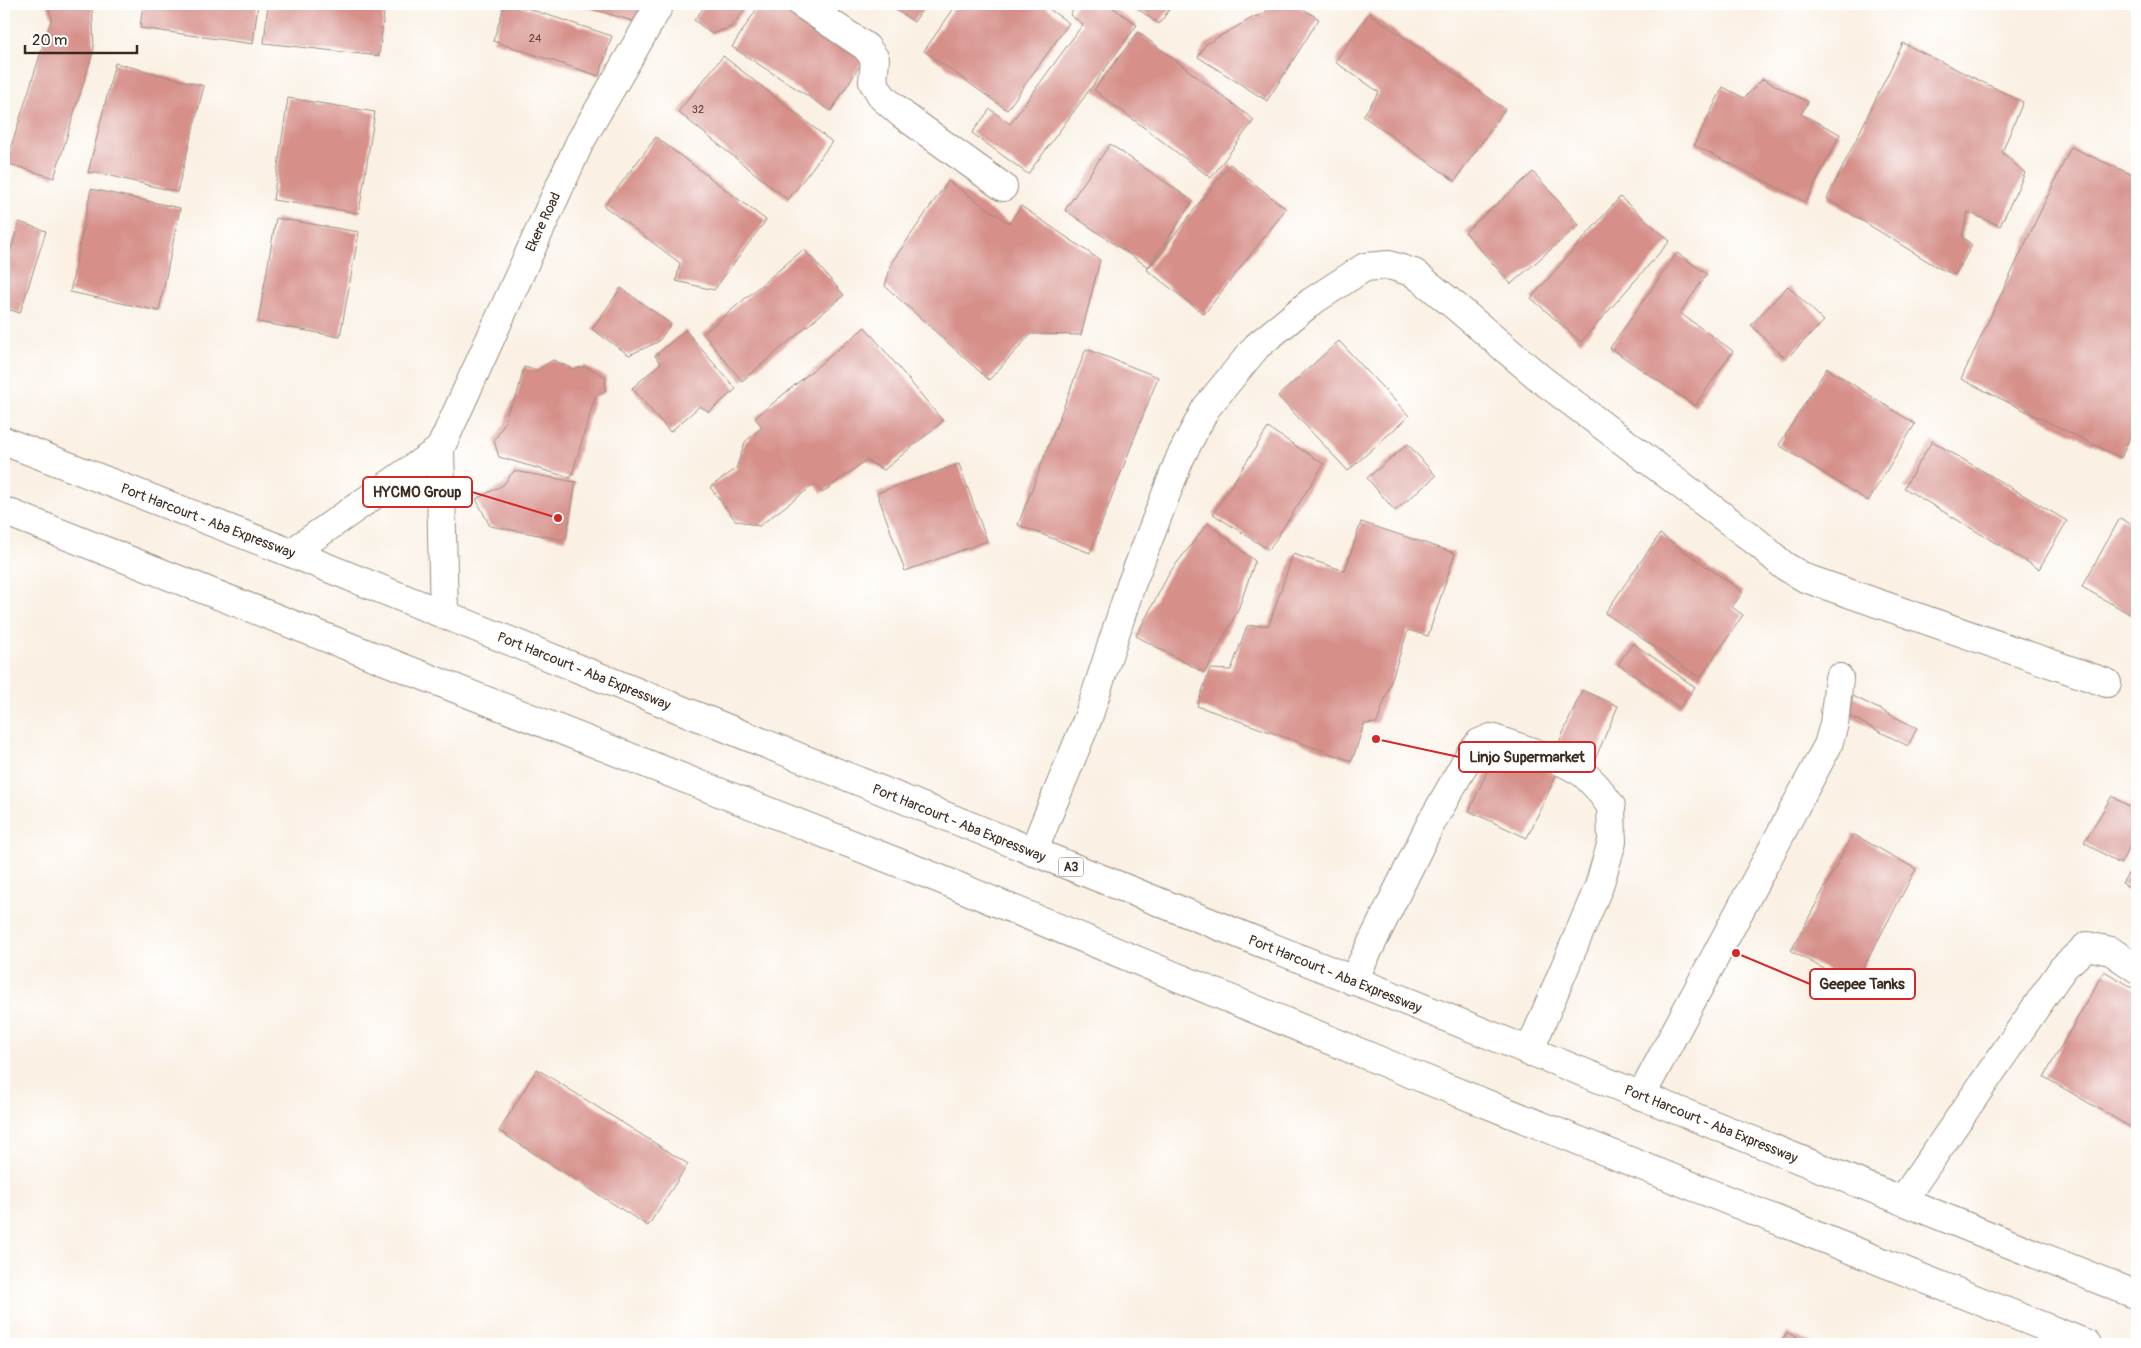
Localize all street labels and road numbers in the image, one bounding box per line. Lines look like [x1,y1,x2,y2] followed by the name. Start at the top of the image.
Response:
[522,189,564,254] street label: Ekere Road
[118,480,298,562] street label: Port Harcourt - Aba Expressway
[495,628,673,714] street label: Port Harcourt - Aba Expressway
[870,780,1048,866] street label: Port Harcourt - Aba Expressway
[1058,858,1084,876] road number: A3
[1246,931,1424,1017] street label: Port Harcourt - Aba Expressway
[1622,1081,1800,1167] street label: Port Harcourt - Aba Expressway

